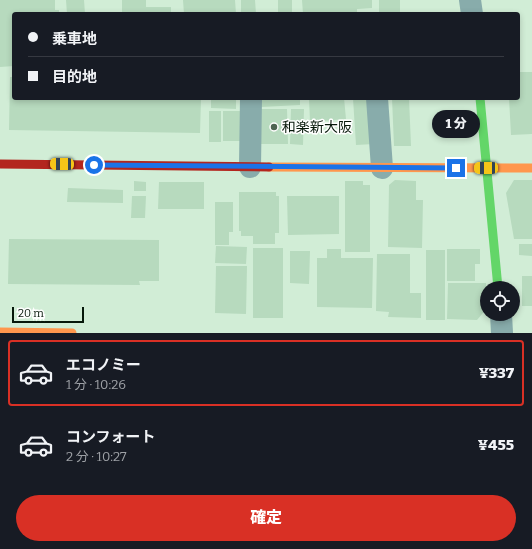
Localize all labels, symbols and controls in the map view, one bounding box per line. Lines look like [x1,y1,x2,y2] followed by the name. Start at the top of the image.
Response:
[52,30,97,48] text: 乗車地
[52,68,97,86] text: 目的地
[432,110,480,138] callout: 1 分
[446,116,466,131] text: 1 分
[282,119,352,136] place label: 和楽新大阪
[269,122,279,132] marker: 和楽新大阪
[85,156,103,174] route start
[50,158,74,170] car
[447,159,465,177] route end
[474,162,498,174] car
[480,281,520,321] map controls
[480,281,520,321] button: locate
[12,305,84,324] scale bar
[18,307,44,320] text: 20 m
[18,355,54,391] icon: car
[66,356,141,374] text: エコノミー
[479,364,514,382] text: ¥337
[66,377,126,392] text: 1 分 · 10:26
[18,427,54,463] icon: car
[66,428,156,446] text: コンフォート
[478,436,514,454] text: ¥455
[66,449,126,464] text: 2 分 · 10:27
[16,495,516,541] button: 確定

